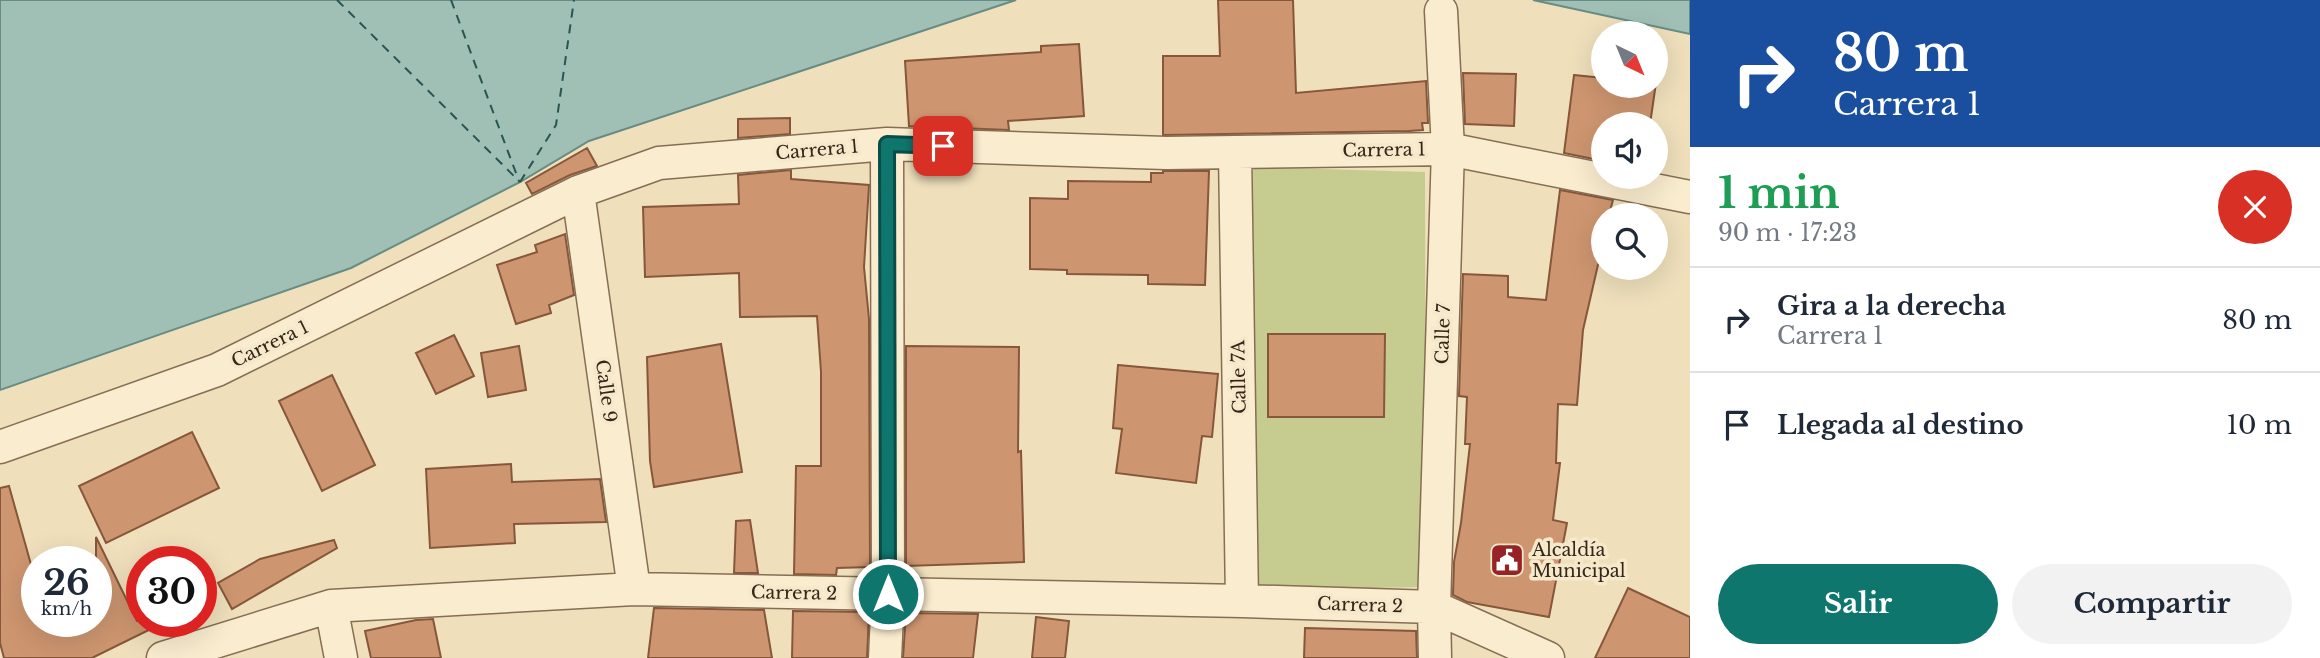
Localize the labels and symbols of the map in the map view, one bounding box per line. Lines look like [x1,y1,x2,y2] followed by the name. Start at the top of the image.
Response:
[1591,21,1668,98] north arrow
[913,116,973,176] pin
[775,135,859,165] street label: Carrera 1
[1342,138,1426,162] street label: Carrera 1
[1431,302,1455,365] street label: Calle 7
[228,316,312,372] street label: Carrera 1
[1227,339,1251,414] street label: Calle 7A
[591,358,621,424] street label: Calle 9
[1531,539,1626,582] place label: Alcaldía Municipal
[1488,541,1526,579] public building icon: Alcaldía Municipal
[126,546,217,637] speed limit sign: 30
[851,557,925,631] position arrow
[751,581,837,605] street label: Carrera 2
[1316,593,1404,617] street label: Carrera 2

